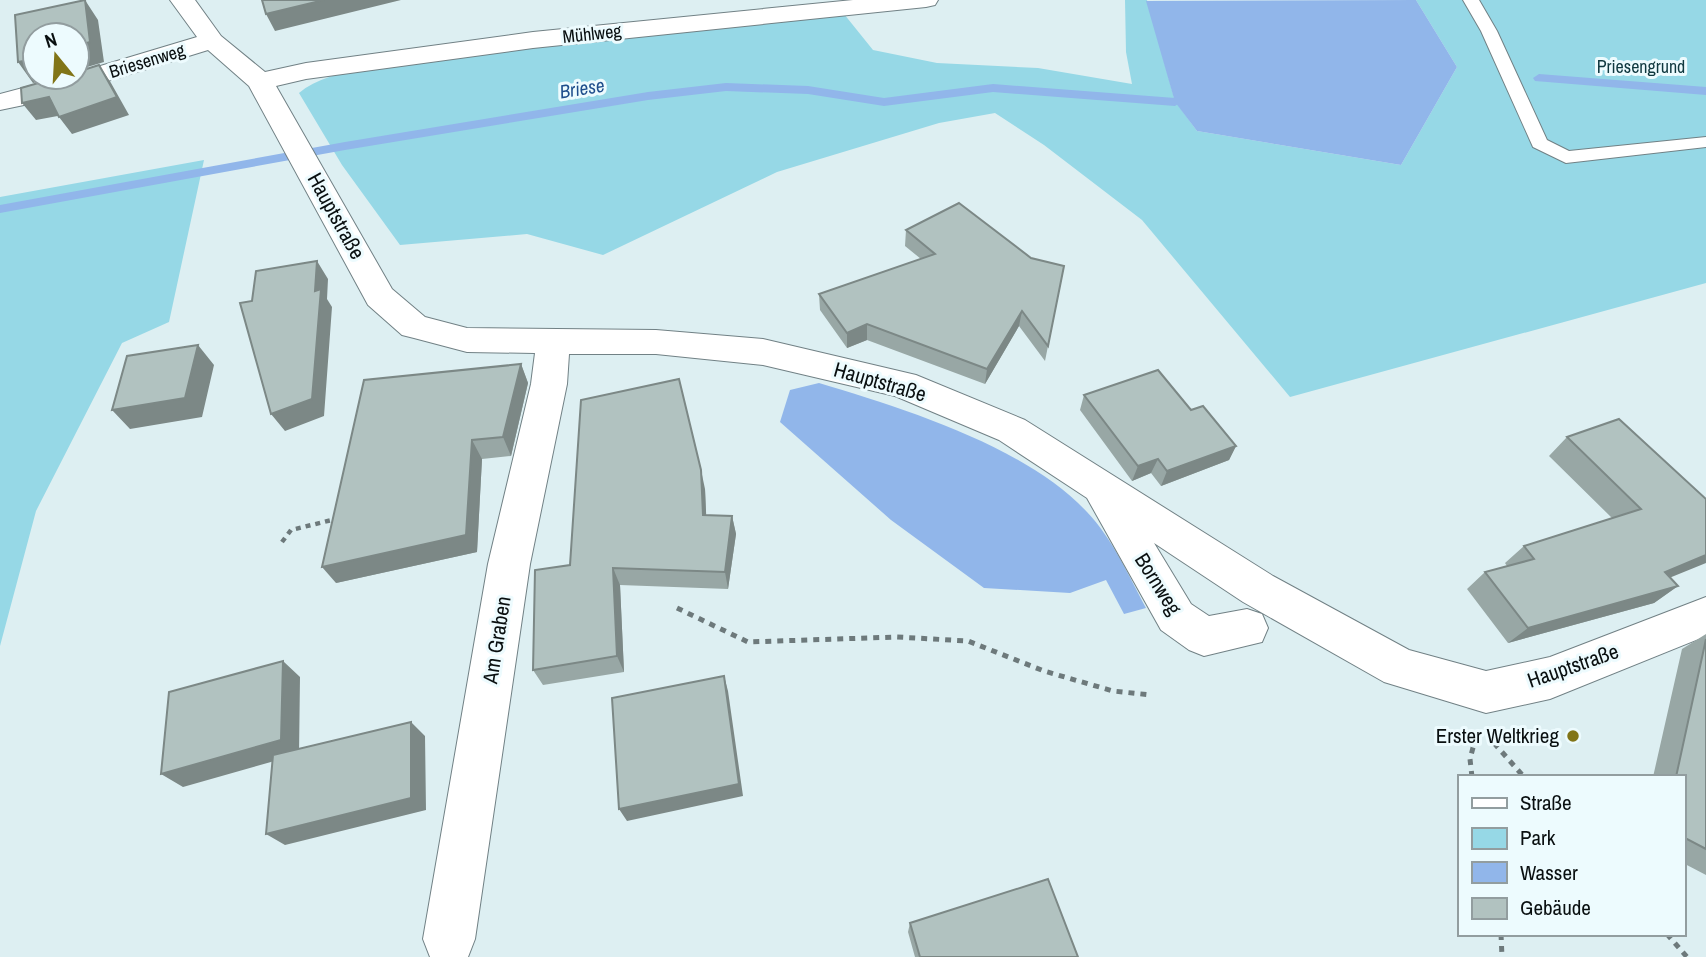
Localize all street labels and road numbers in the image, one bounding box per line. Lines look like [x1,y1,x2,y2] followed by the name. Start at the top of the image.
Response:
[561,18,623,49] street label: Mühlweg
[106,37,189,84] street label: Briesenweg
[301,167,372,264] street label: Hauptstraße
[831,355,930,409] street label: Hauptstraße
[1128,547,1189,621] street label: Bornweg
[475,594,518,687] street label: Am Graben
[1523,636,1622,695] street label: Hauptstraße

